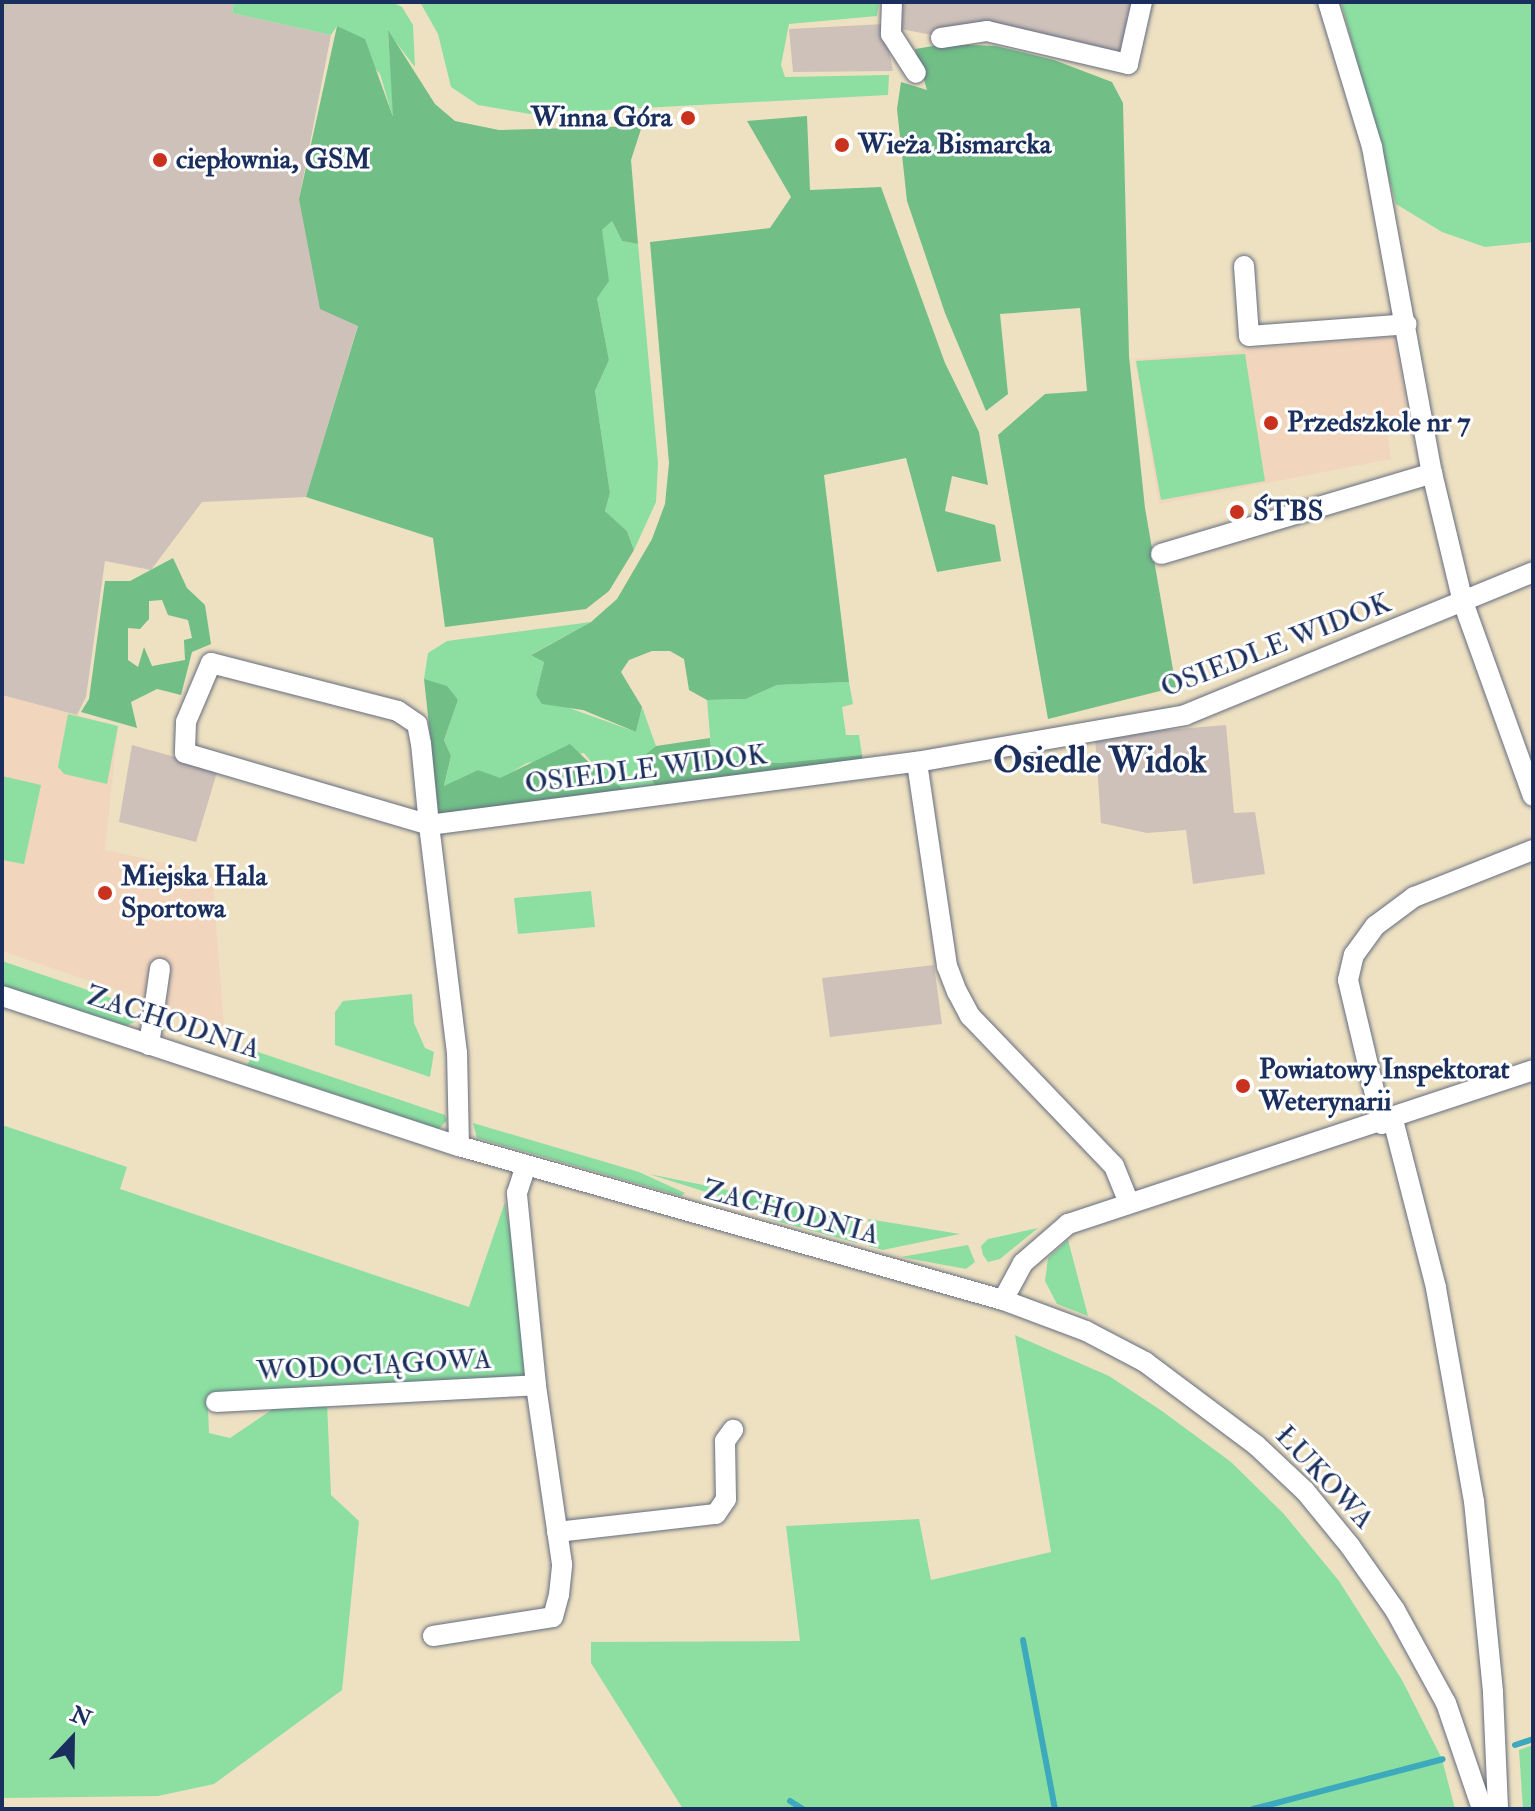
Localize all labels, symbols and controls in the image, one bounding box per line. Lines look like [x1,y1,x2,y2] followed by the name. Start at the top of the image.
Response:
[531,101,672,135] place label: Winna Góra
[679,109,697,127] marker: Winna Góra
[858,128,1051,162] place label: Wieża Bismarcka
[833,136,851,154] marker: Wieża Bismarcka
[176,143,371,177] place label: ciepłownia, GSM
[151,151,169,169] marker: ciepłownia, GSM
[1287,406,1470,440] place label: Przedszkole nr 7
[1262,414,1280,432] marker: Przedszkole nr 7
[1253,495,1323,529] place label: ŚTBS
[1228,503,1246,521] marker: ŚTBS
[1156,587,1396,705] street label: OSIEDLE WIDOK
[523,738,769,802] street label: OSIEDLE WIDOK
[993,739,1207,783] district label: Osiedle Widok
[121,860,267,926] place label: Miejska Hala Sportowa
[96,884,114,902] marker: Miejska Hala Sportowa
[82,979,264,1067] street label: ZACHODNIA
[1259,1053,1510,1119] place label: Powiatowy Inspektorat Weterynarii
[1234,1077,1252,1095] marker: Powiatowy Inspektorat Weterynarii
[699,1173,883,1253] street label: ZACHODNIA
[256,1343,492,1389] street label: WODOCIĄGOWA
[1268,1419,1380,1537] street label: ŁUKOWA
[32,1699,112,1779] north arrow
[67,1700,95,1733] text: N

